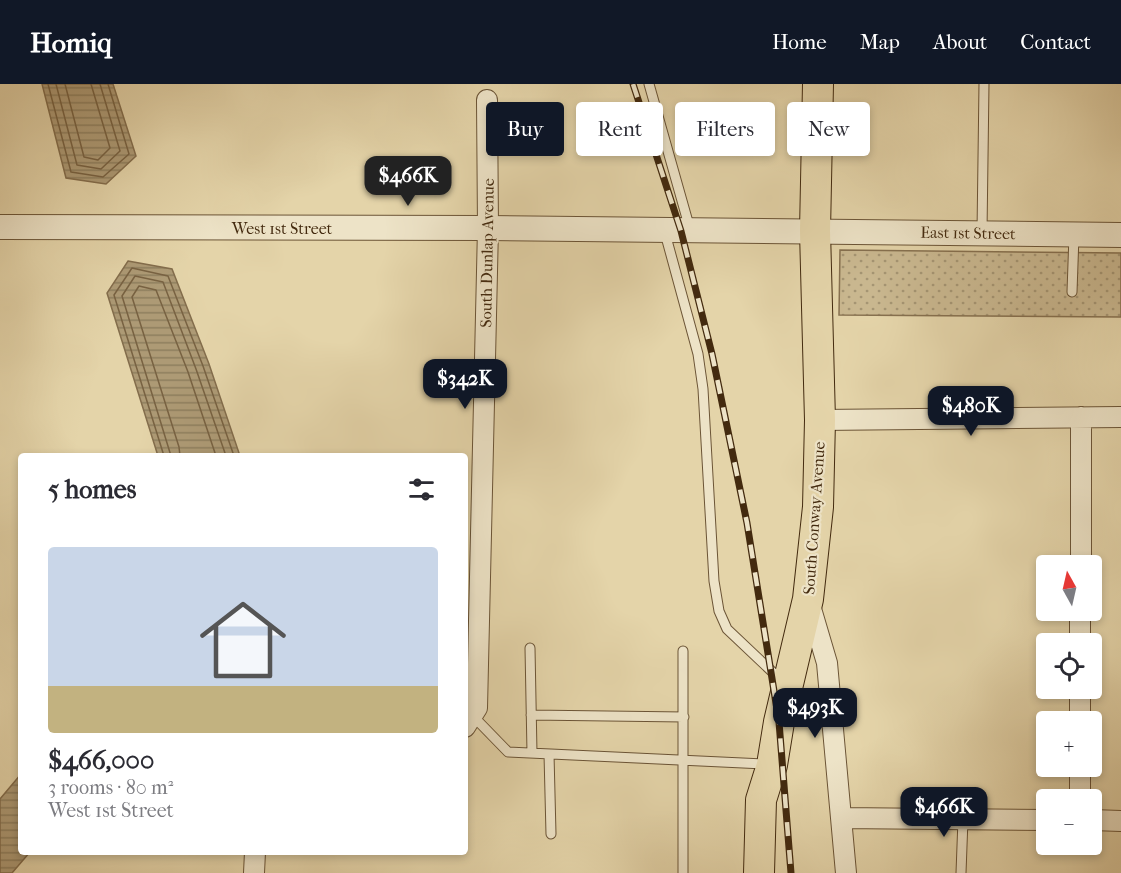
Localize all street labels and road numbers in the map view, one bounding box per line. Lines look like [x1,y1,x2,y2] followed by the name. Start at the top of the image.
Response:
[476,178,498,328] street label: South Dunlap Avenue
[231,219,333,238] street label: West 1st Street
[920,223,1016,243] street label: East 1st Street
[799,441,829,595] street label: South Conway Avenue

